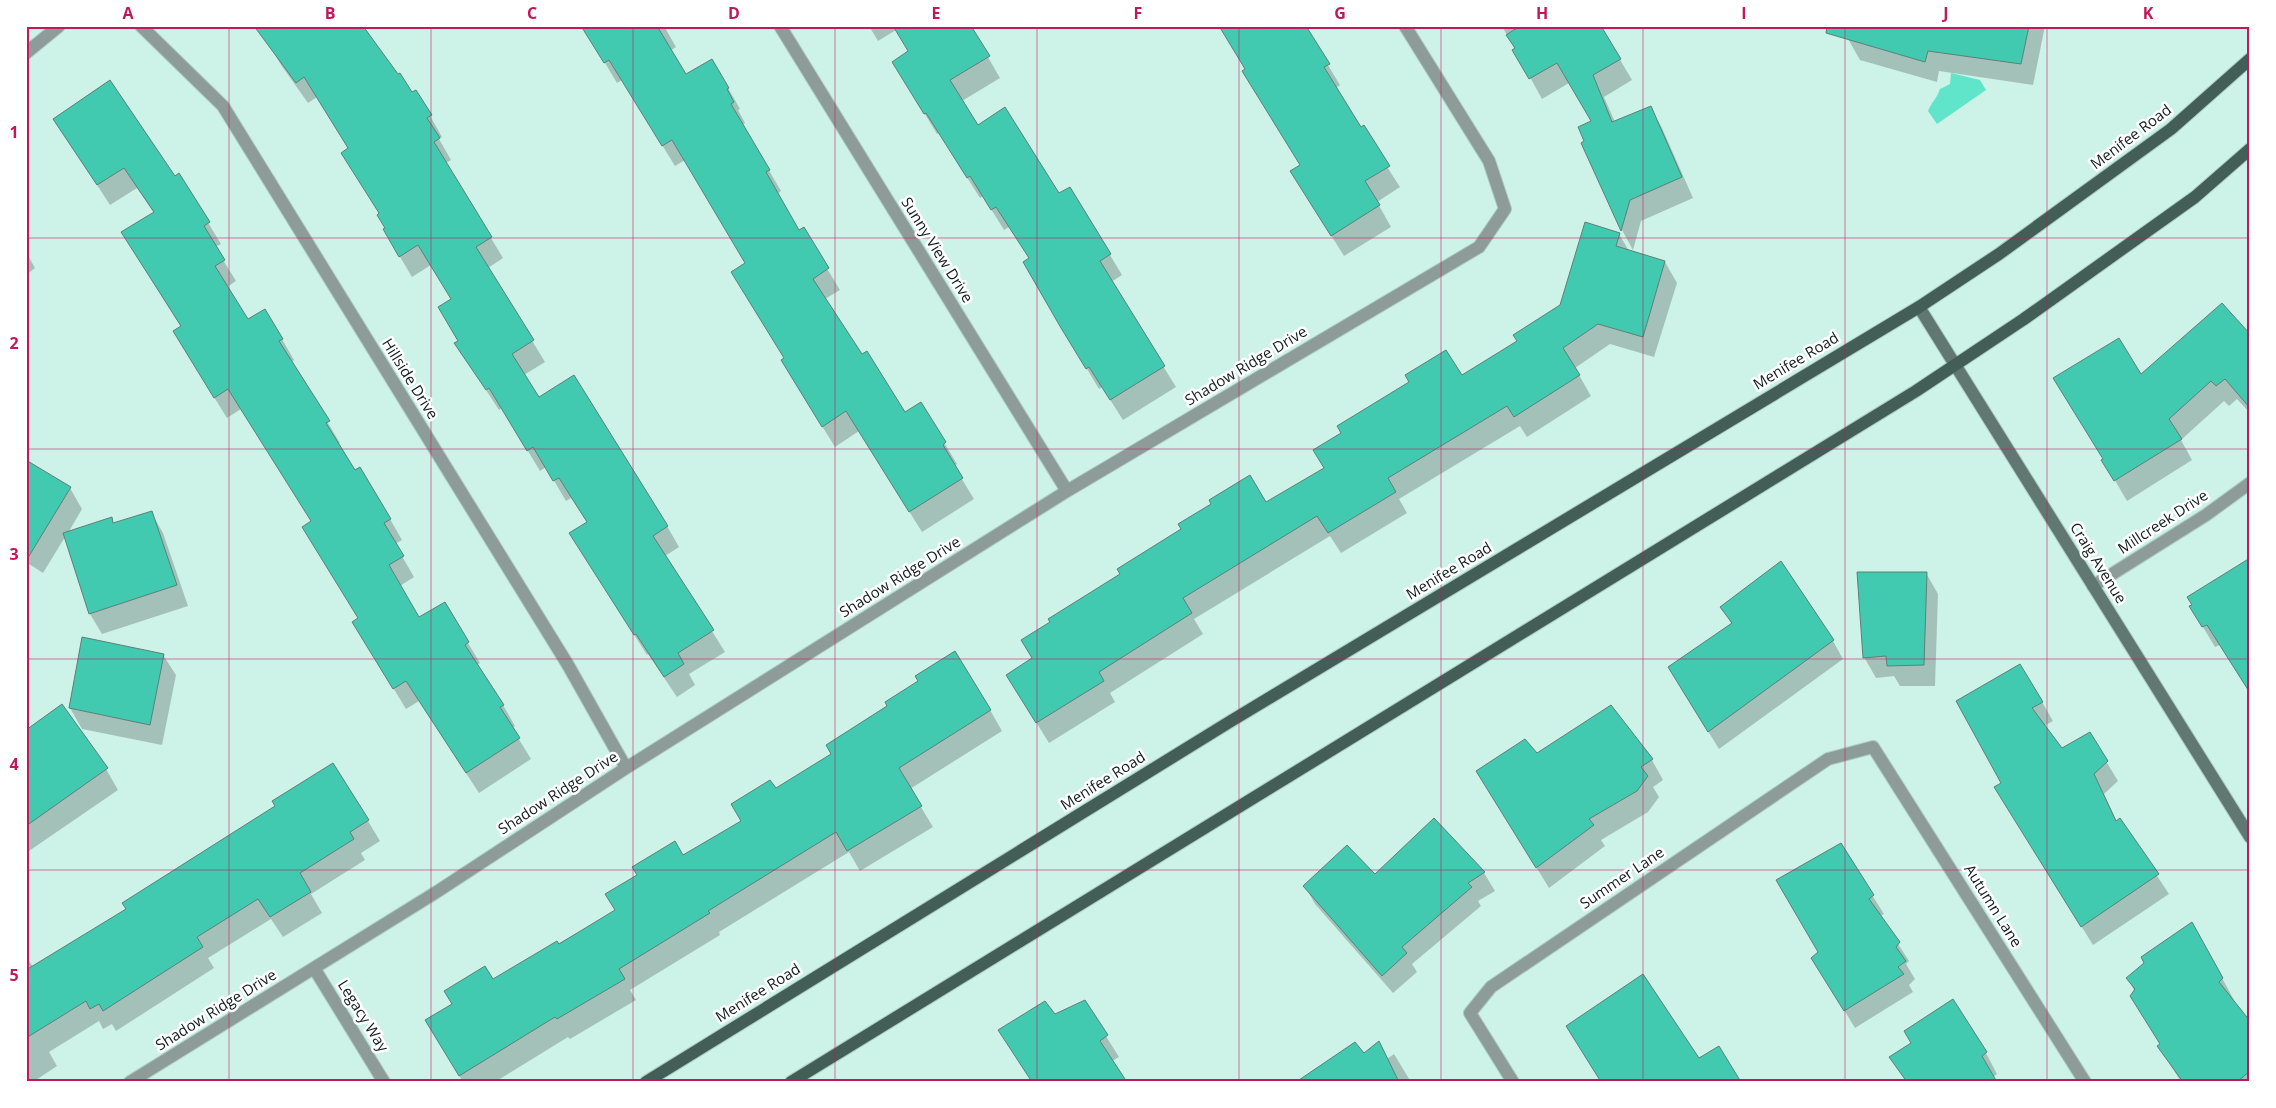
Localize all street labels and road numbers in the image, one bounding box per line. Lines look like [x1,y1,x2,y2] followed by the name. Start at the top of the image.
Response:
[2086,99,2175,173] street label: Menifee Road
[897,193,978,306] street label: Sunny View Drive
[1181,321,1310,409] street label: Shadow Ridge Drive
[1749,327,1842,394] street label: Menifee Road
[378,334,444,423] street label: Hillside Drive
[2114,485,2211,558] street label: Millcreek Drive
[2066,518,2132,607] street label: Craig Avenue
[835,531,964,621] street label: Shadow Ridge Drive
[1402,537,1495,604] street label: Menifee Road
[494,746,621,838] street label: Shadow Ridge Drive
[1056,746,1149,814] street label: Menifee Road
[1575,842,1667,913] street label: Summer Lane
[1960,860,2027,951] street label: Autumn Lane
[711,958,804,1026] street label: Menifee Road
[151,964,280,1054] street label: Shadow Ridge Drive
[334,976,394,1056] street label: Legacy Way

